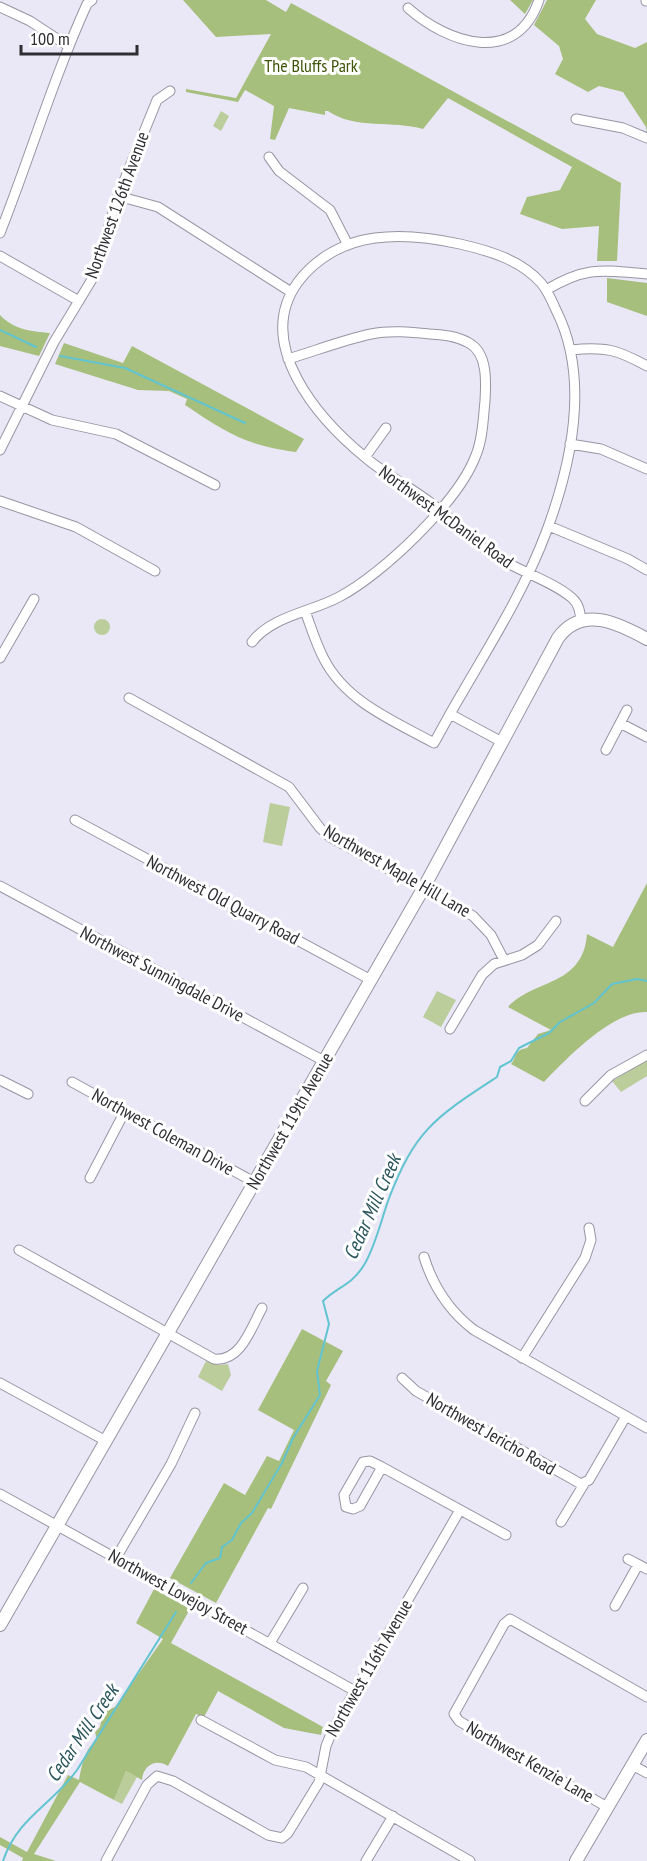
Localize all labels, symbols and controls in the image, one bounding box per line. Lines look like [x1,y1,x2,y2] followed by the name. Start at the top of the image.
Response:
[21,18,136,56] scale bar
[30,27,70,50] text: 100 m
[264,54,358,77] park label: The Bluffs Park
[79,128,154,281] street label: Northwest 126th Avenue
[374,460,518,573] street label: Northwest McDaniel Road
[320,819,475,922] street label: Northwest Maple Hill Lane
[143,850,304,950] street label: Northwest Old Quarry Road
[76,921,248,1027] street label: Northwest Sunningdale Drive
[241,1048,338,1193] street label: Northwest 119th Avenue
[88,1083,238,1180] street label: Northwest Coleman Drive
[337,1148,408,1264] water label: Cedar Mill Creek
[422,1387,560,1480] street label: Northwest Jericho Road
[104,1544,252,1639] street label: Northwest Lovejoy Street
[320,1595,417,1740] street label: Northwest 116th Avenue
[40,1677,125,1787] water label: Cedar Mill Creek
[462,1716,598,1807] street label: Northwest Kenzie Lane

